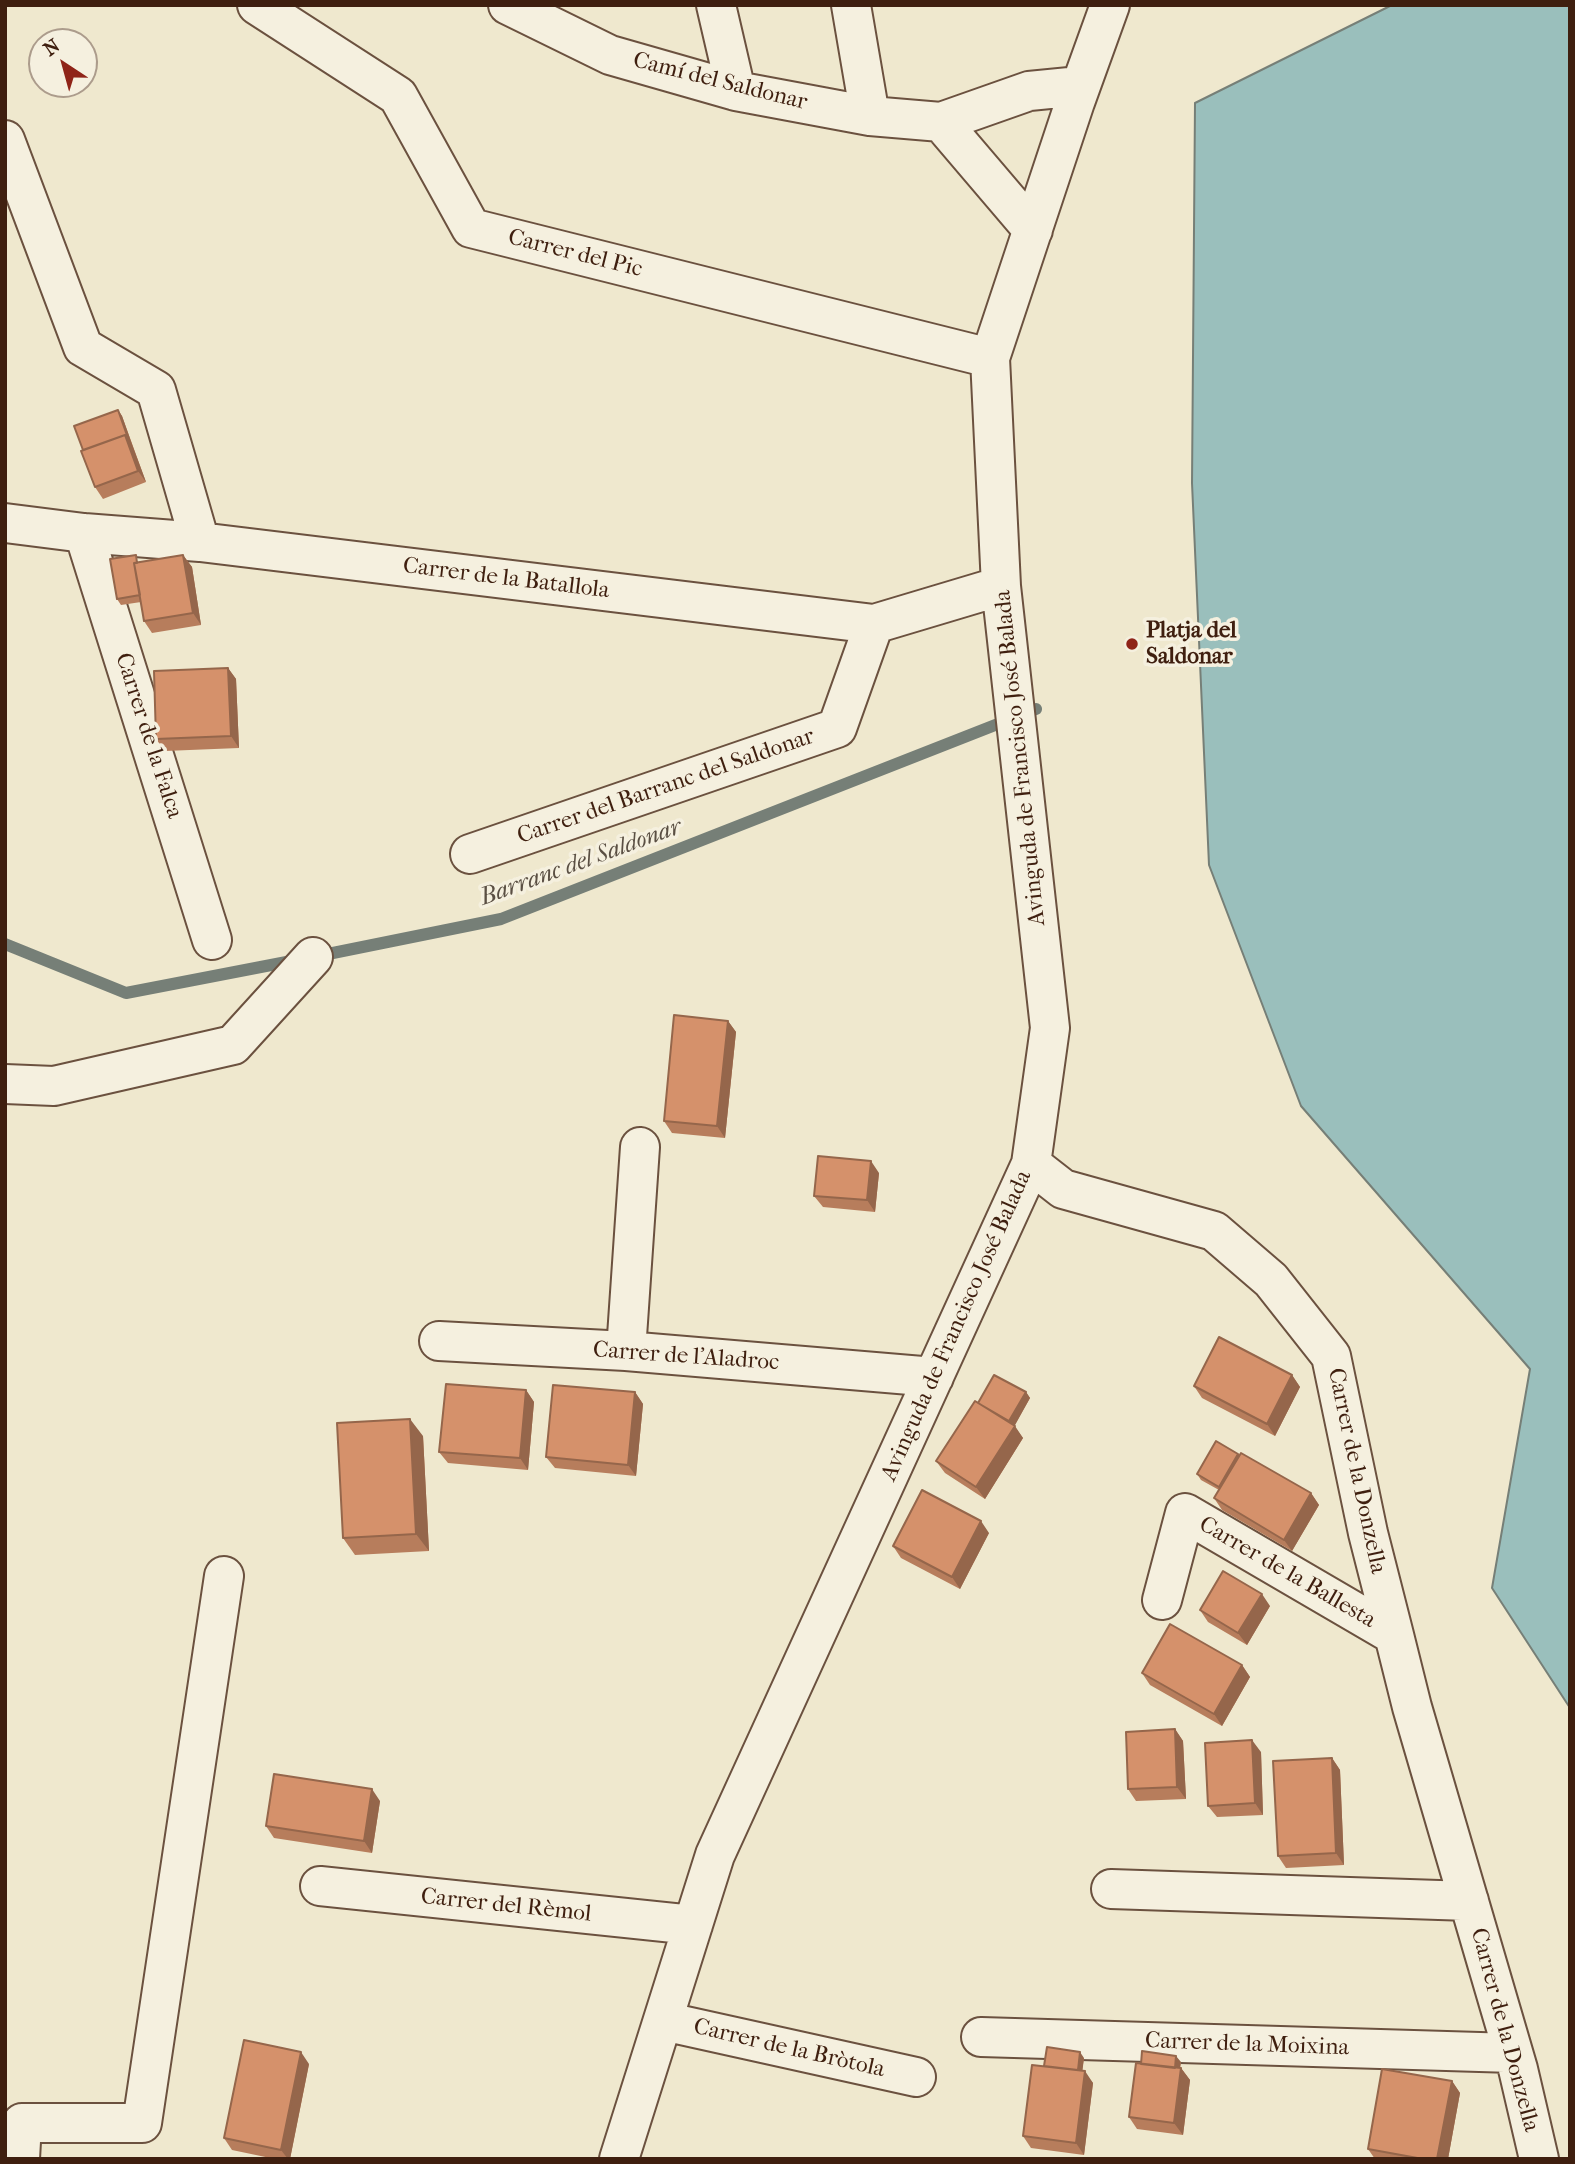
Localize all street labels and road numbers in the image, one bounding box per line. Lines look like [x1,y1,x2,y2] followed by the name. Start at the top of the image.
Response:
[630,47,810,117] street label: Camí del Saldonar
[505,224,645,284] street label: Carrer del Pic
[401,553,611,605] street label: Carrer de la Batallola
[990,589,1052,927] street label: Avinguda de Francisco José Balada
[108,650,188,822] street label: Carrer de la Falca
[514,723,818,851] street label: Carrer del Barranc del Saldonar
[876,1166,1038,1486] street label: Avinguda de Francisco José Balada
[592,1337,780,1377] street label: Carrer de l'Aladroc
[1321,1366,1391,1576] street label: Carrer de la Donzella
[1194,1511,1380,1635] street label: Carrer de la Ballesta
[419,1883,593,1929] street label: Carrer del Rèmol
[1464,1925,1544,2135] street label: Carrer de la Donzella
[691,2014,887,2084] street label: Carrer de la Bròtola
[1144,2028,1350,2062] street label: Carrer de la Moixina

